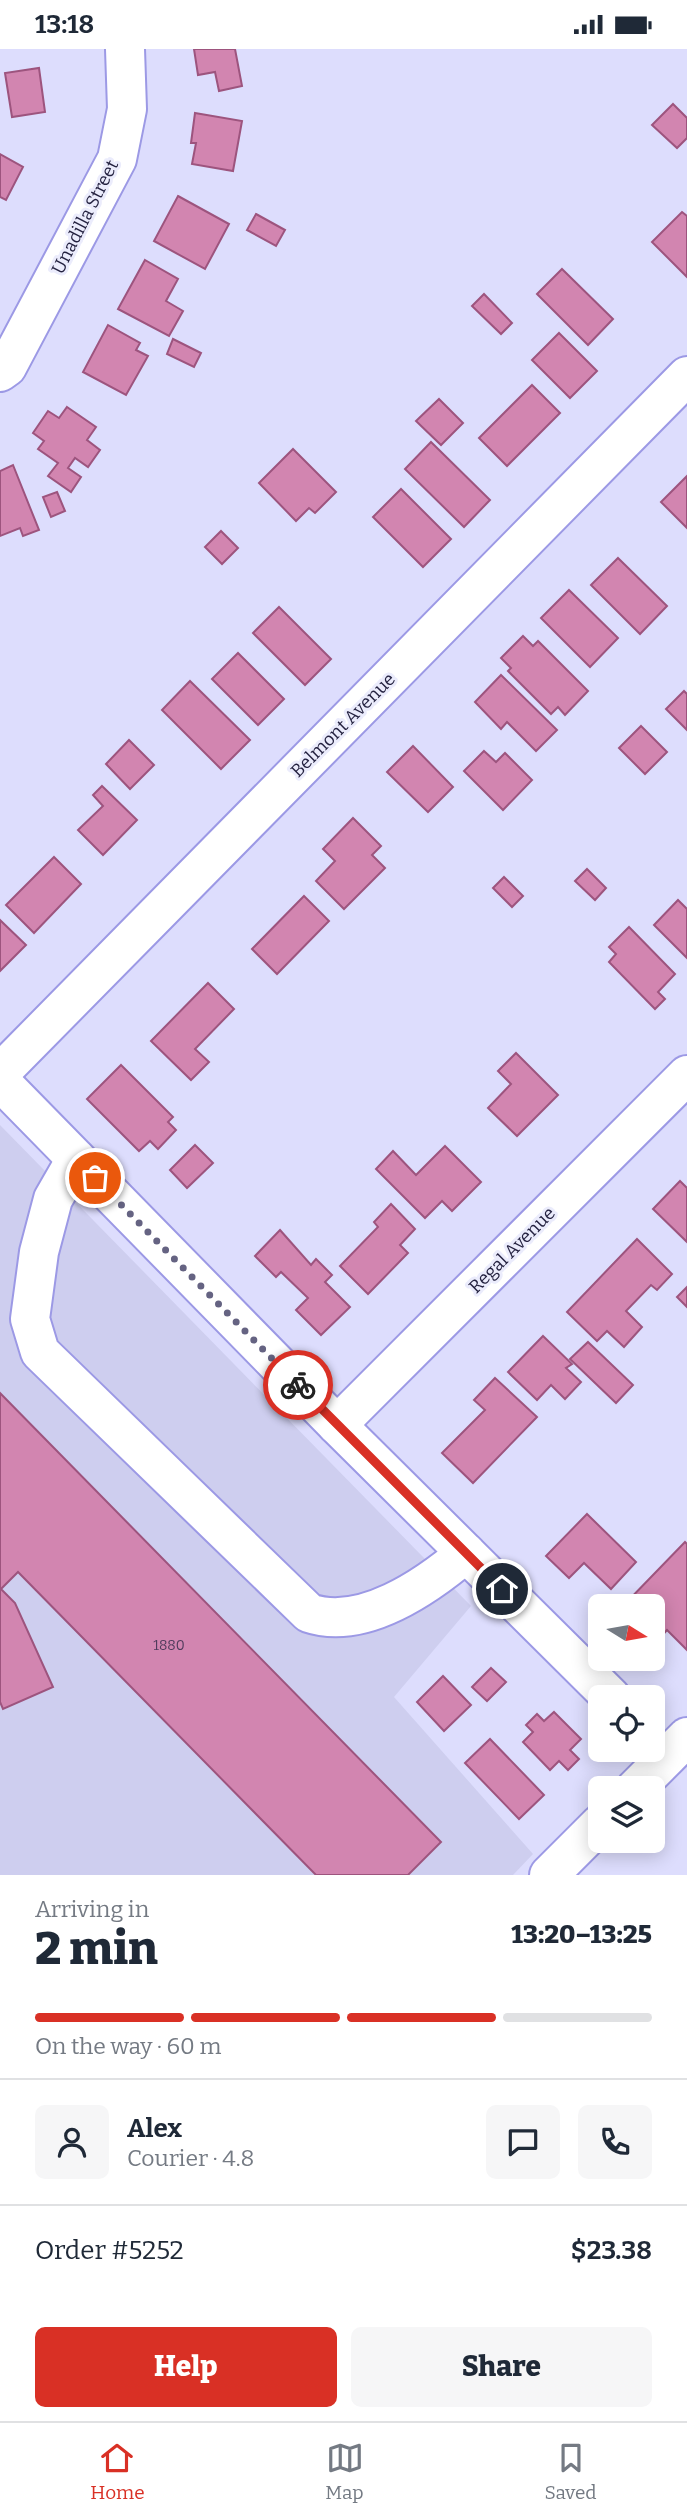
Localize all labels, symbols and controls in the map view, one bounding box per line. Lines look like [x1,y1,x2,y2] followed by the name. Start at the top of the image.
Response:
[35,9,94,40] text: 13:18
[47,156,123,278] street label: Unadilla Street
[286,668,400,782] street label: Belmont Avenue
[65,1148,125,1208] pin
[76,1159,114,1197] icon: bag
[464,1202,560,1298] street label: Regal Avenue
[263,1350,333,1420] courier
[279,1366,317,1404] icon: bike
[472,1559,532,1619] pin
[483,1570,521,1608] icon: home
[588,1594,665,1671] north arrow
[588,1594,665,1853] map controls
[153,1637,185,1654] house number: 1880
[588,1685,665,1762] button: locate
[588,1776,665,1853] button: layers
[35,1895,149,1923] text: Arriving in
[511,1919,652,1950] text: 13:20–13:25
[35,1921,158,1976] text: 2 min
[35,2032,221,2060] text: On the way · 60 m
[35,2105,109,2179] button: person
[486,2105,560,2179] button: chat
[578,2105,652,2179] button: phone
[127,2113,182,2144] text: Alex
[127,2144,254,2172] text: Courier · 4.8
[35,2235,184,2266] text: Order #5252
[571,2235,652,2266] text: $23.38
[35,2327,337,2407] button: Help
[351,2327,652,2407] button: Share
[90,2439,145,2504] tab: Home
[325,2439,364,2504] tab: Map
[544,2439,597,2504] tab: Saved

